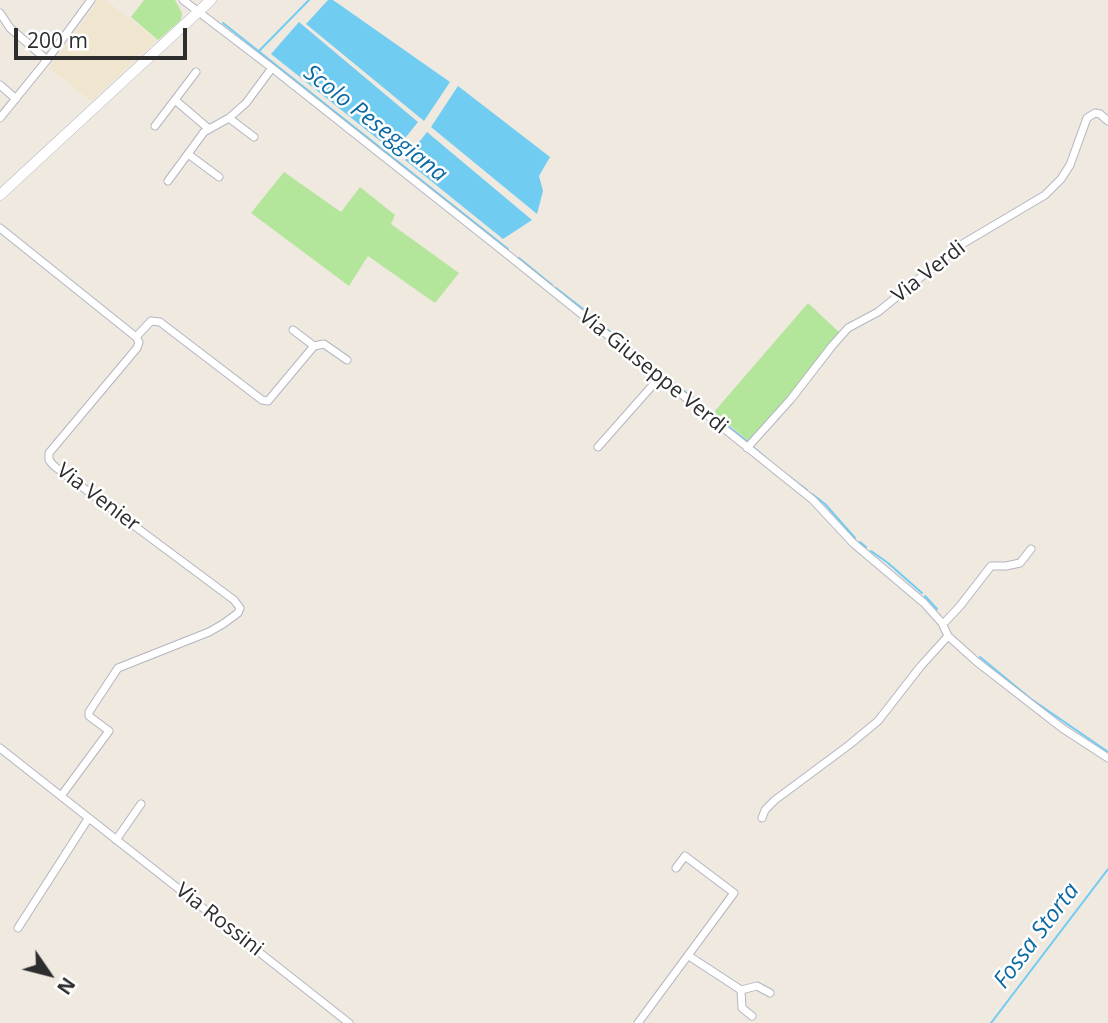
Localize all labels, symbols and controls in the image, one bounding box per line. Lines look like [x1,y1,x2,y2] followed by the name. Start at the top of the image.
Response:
[18,14,191,58] scale bar
[27,26,88,54] text: 200 m
[298,59,452,189] water label: Scolo Peseggiana
[887,236,971,308] street label: Via Verdi
[574,304,732,440] street label: Via Giuseppe Verdi
[51,459,145,537] street label: Via Venier
[170,878,268,962] street label: Via Rossini
[989,878,1085,994] water label: Fossa Storta
[14,939,84,1009] north arrow
[51,972,81,1000] text: N

